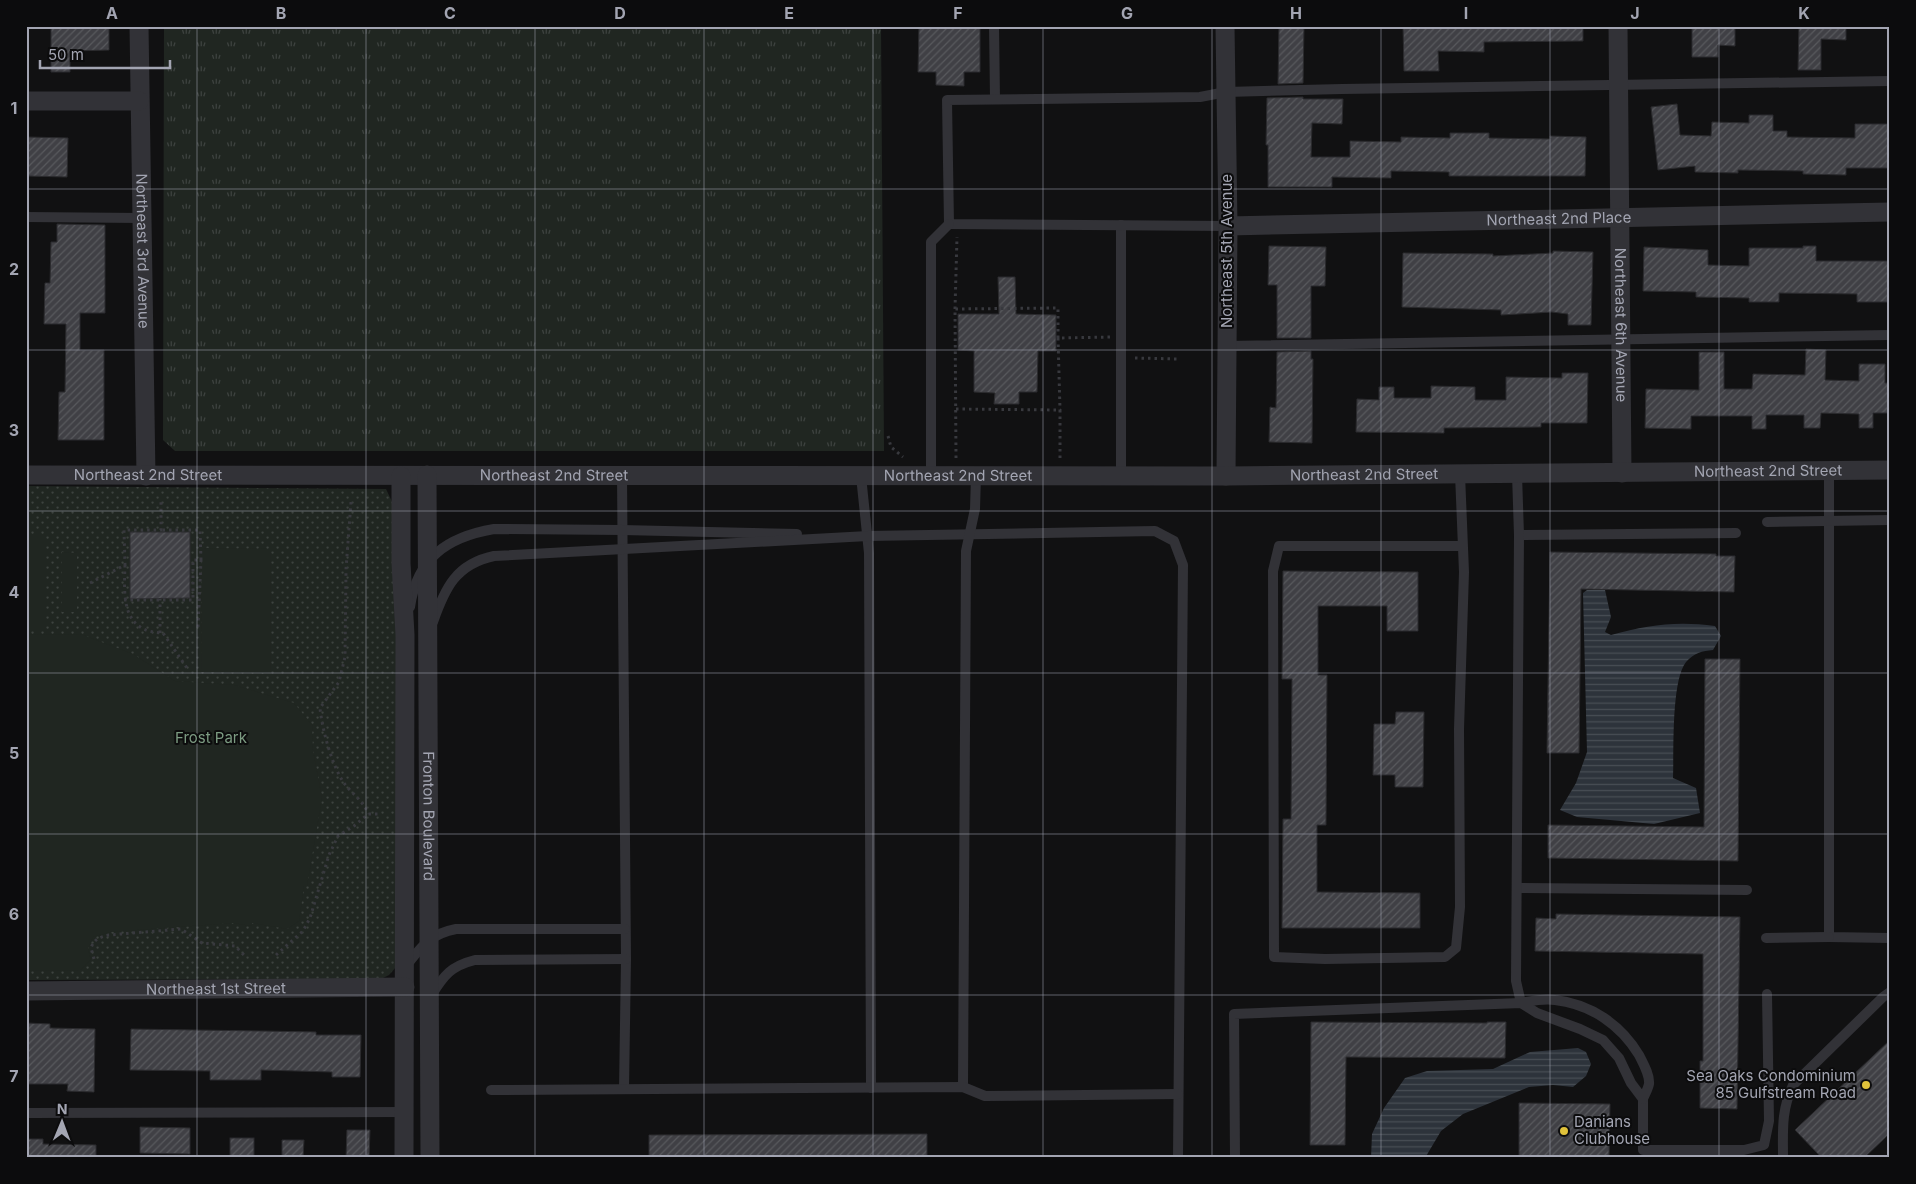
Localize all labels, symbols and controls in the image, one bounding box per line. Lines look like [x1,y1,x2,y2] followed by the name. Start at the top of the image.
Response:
[106,3,118,23] text: A
[276,3,286,23] text: B
[444,3,456,23] text: C
[614,3,626,23] text: D
[784,3,794,23] text: E
[953,3,963,23] text: F
[1121,3,1133,23] text: G
[1290,3,1302,23] text: H
[1464,3,1468,23] text: I
[1630,3,1640,23] text: J
[1798,3,1810,23] text: K
[40,38,170,70] scale bar
[48,45,84,64] text: 50 m
[11,98,17,118] text: 1
[132,173,154,329] street label: Northeast 3rd Avenue
[1217,174,1236,328] street label: Northeast 5th Avenue
[1486,207,1632,230] street label: Northeast 2nd Place
[1611,248,1631,402] street label: Northeast 6th Avenue
[9,259,19,279] text: 2
[9,420,19,440] text: 3
[1694,460,1842,481] street label: Northeast 2nd Street
[1290,464,1438,484] street label: Northeast 2nd Street
[74,465,222,484] street label: Northeast 2nd Street
[480,465,628,485] street label: Northeast 2nd Street
[884,466,1032,485] street label: Northeast 2nd Street
[9,582,20,602] text: 4
[175,728,248,747] park label: Frost Park
[9,743,19,763] text: 5
[419,751,439,881] street label: Fronton Boulevard
[9,904,19,924] text: 6
[146,978,286,999] street label: Northeast 1st Street
[9,1066,19,1086] text: 7
[1686,1066,1856,1102] place label: Sea Oaks Condominium 85 Gulfstream Road
[1860,1079,1872,1091] marker: Sea Oaks Condominium 85 Gulfstream Road
[38,1096,88,1146] north arrow
[57,1100,68,1117] text: N
[1574,1112,1650,1148] place label: Danians Clubhouse
[1558,1125,1570,1137] marker: Danians Clubhouse

